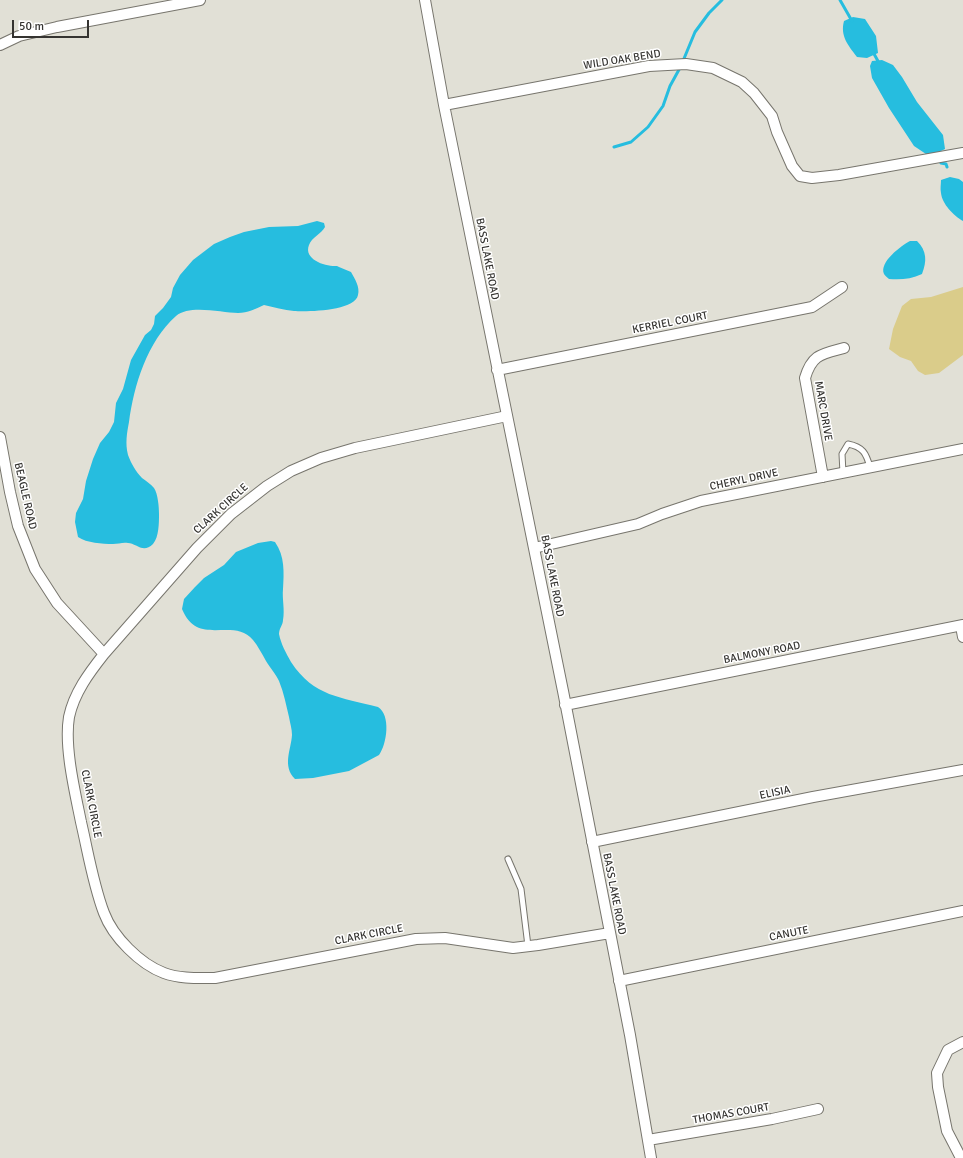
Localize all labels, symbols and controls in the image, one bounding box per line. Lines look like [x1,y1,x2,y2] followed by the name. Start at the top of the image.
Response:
[14,12,91,38] scale bar
[19,19,44,34] text: 50 m
[582,47,662,73] street label: WILD OAK BEND
[473,217,501,301] street label: BASS LAKE ROAD
[631,309,709,337] street label: KERRIEL COURT
[811,380,835,442] street label: MARC DRIVE
[11,461,39,531] street label: BEAGLE ROAD
[709,466,779,494] street label: CHERYL DRIVE
[191,481,251,537] street label: CLARK CIRCLE
[538,534,566,618] street label: BASS LAKE ROAD
[722,639,802,667] street label: BALMONY ROAD
[78,769,104,839] street label: CLARK CIRCLE
[758,783,792,803] street label: ELISIA
[600,852,628,936] street label: BASS LAKE ROAD
[334,922,404,948] street label: CLARK CIRCLE
[768,924,810,944] street label: CANUTE
[692,1101,770,1127] street label: THOMAS COURT

